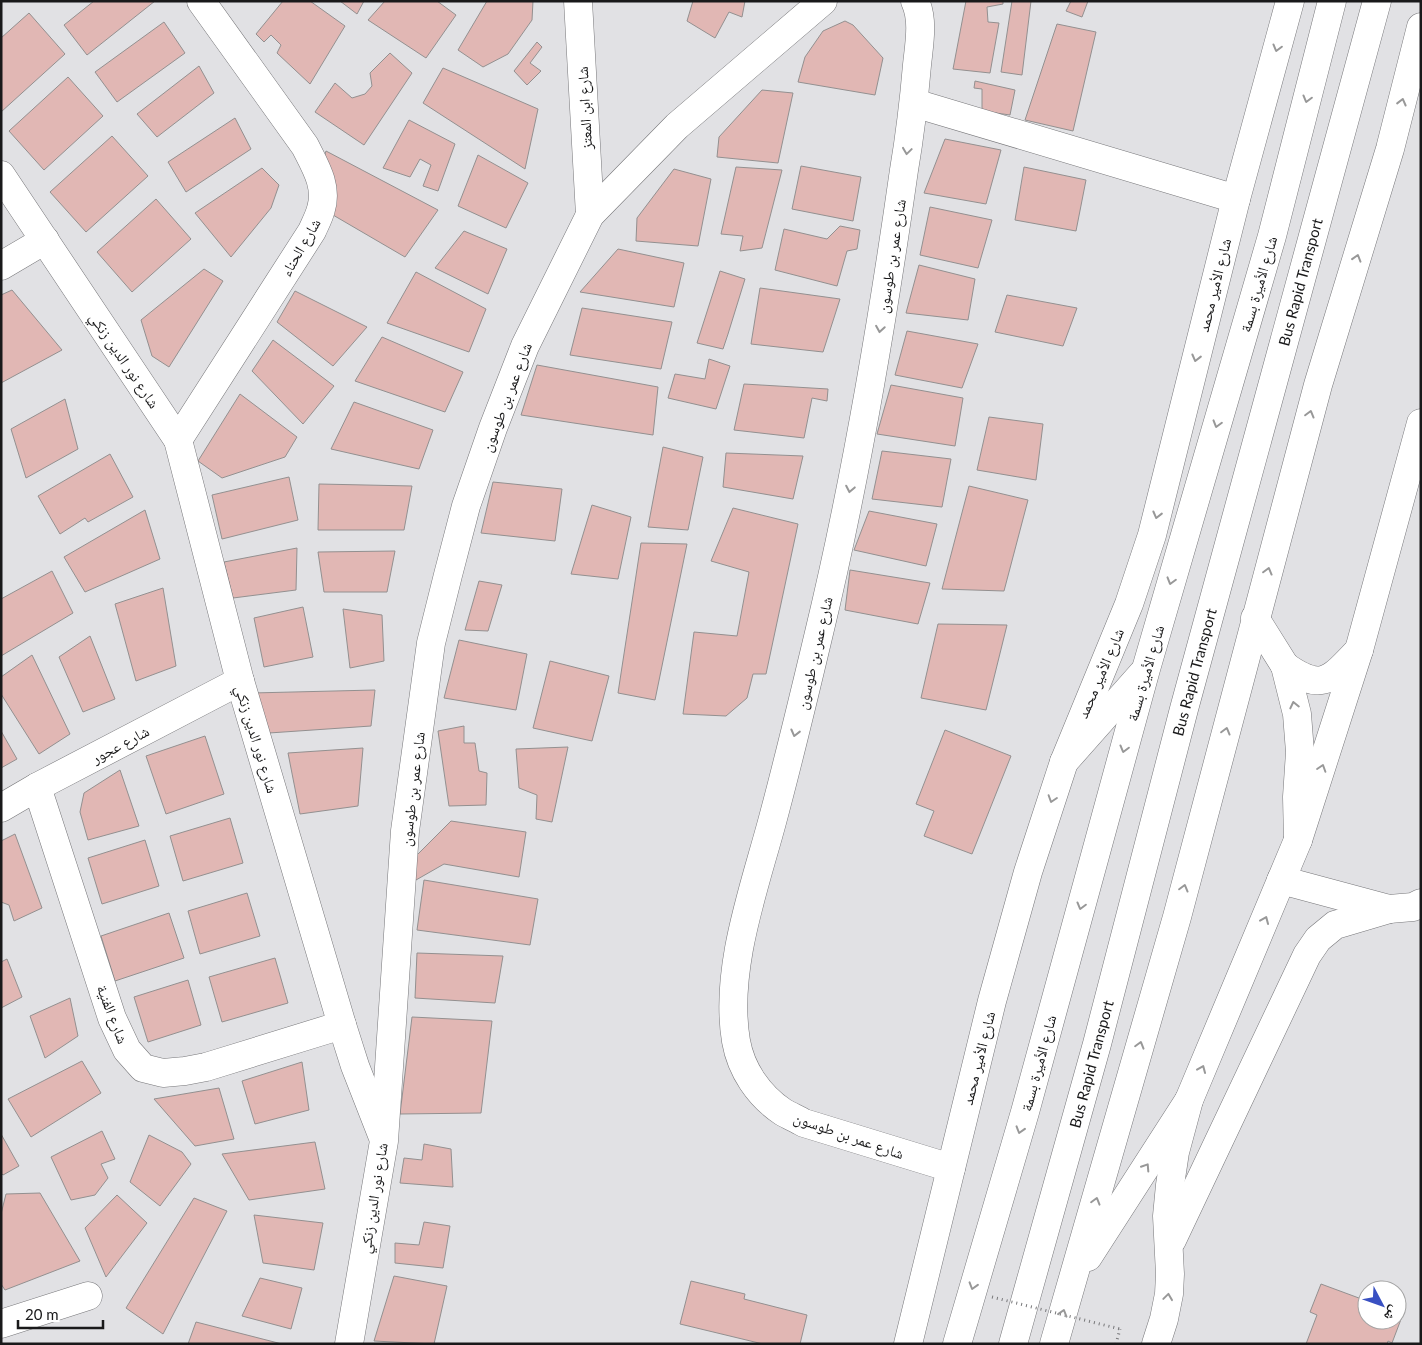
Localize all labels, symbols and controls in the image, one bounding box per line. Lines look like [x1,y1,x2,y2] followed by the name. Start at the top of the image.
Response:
[1273,44,1283,52] one-way arrow
[573,66,597,151] street label: شارع ابن المعتز
[1302,95,1313,104] one-way arrow
[1396,97,1407,106] one-way arrow
[902,148,913,156] one-way arrow
[873,197,911,315] street label: شارع عمر بن طوسون
[276,215,326,280] street label: شارع الحناء
[1274,216,1326,348] street label: Bus Rapid Transport
[1236,234,1282,335] street label: شارع الأميرة بسمة
[1194,236,1236,334] street label: شارع الأمير محمد
[1351,254,1361,263] one-way arrow
[83,309,164,414] street label: شارع نور الدين زنكي
[875,325,885,334] one-way arrow
[477,340,537,455] street label: شارع عمر بن طوسون
[1191,353,1202,362] one-way arrow
[1304,409,1315,418] one-way arrow
[1212,420,1222,428] one-way arrow
[846,485,856,494] one-way arrow
[1152,511,1163,520] one-way arrow
[1262,566,1273,575] one-way arrow
[1167,576,1177,584] one-way arrow
[792,595,838,712] street label: شارع عمر بن طوسون
[1168,606,1220,738] street label: Bus Rapid Transport
[1123,623,1169,724] street label: شارع الأميرة بسمة
[1073,625,1129,721] street label: شارع الأمير محمد
[228,683,282,796] street label: شارع نور الدين زنكي
[1289,700,1300,709] one-way arrow
[87,721,153,769] street label: شارع عجور
[1220,728,1230,736] one-way arrow
[790,729,801,738] one-way arrow
[396,731,430,848] street label: شارع عمر بن طوسون
[1119,745,1130,754] one-way arrow
[1316,764,1326,772] one-way arrow
[1047,794,1057,802] one-way arrow
[1178,884,1189,893] one-way arrow
[1076,902,1087,911] one-way arrow
[1258,916,1269,925] one-way arrow
[92,982,132,1047] street label: شارع الفنية
[1065,998,1117,1130] street label: Bus Rapid Transport
[958,1009,1000,1107] street label: شارع الأمير محمد
[1016,1013,1061,1114] street label: شارع الأميرة بسمة
[1135,1041,1145,1049] one-way arrow
[1196,1066,1206,1074] one-way arrow
[791,1108,907,1164] street label: شارع عمر بن طوسون
[1015,1126,1025,1134] one-way arrow
[355,1141,394,1255] street label: شارع نور الدين زنكي
[1140,1163,1150,1172] one-way arrow
[1090,1197,1100,1206] one-way arrow
[1357,1280,1407,1330] north arrow
[969,1282,979,1290] one-way arrow
[1162,1293,1173,1301] one-way arrow
[18,1298,102,1330] scale bar
[1380,1302,1403,1325] text: ش
[25,1305,59,1323] text: 20 m
[1058,1309,1068,1317] one-way arrow

